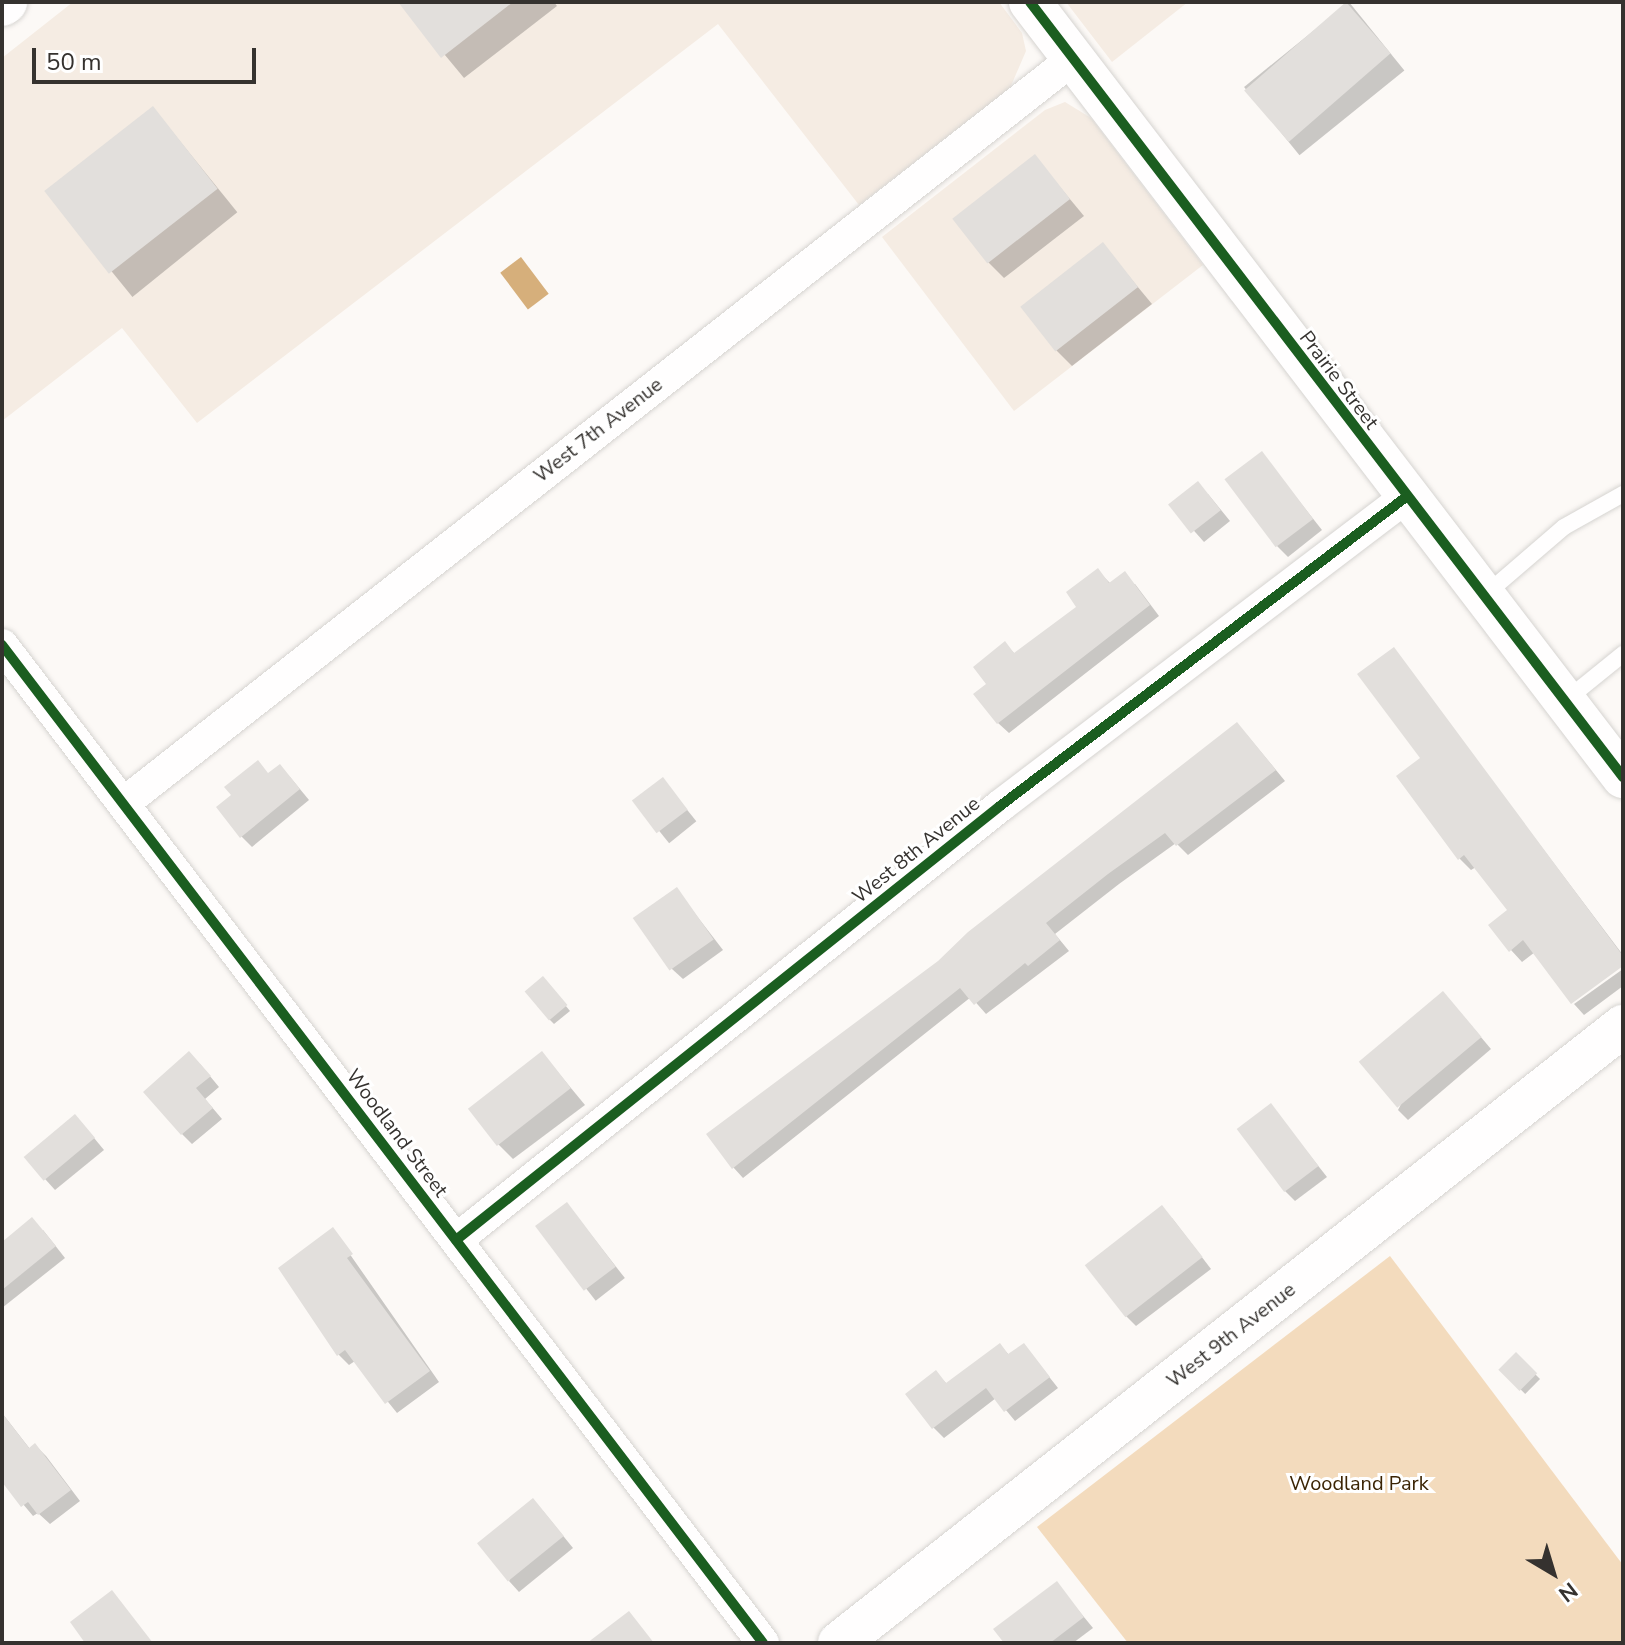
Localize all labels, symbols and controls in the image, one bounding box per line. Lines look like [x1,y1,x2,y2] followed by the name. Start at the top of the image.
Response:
[36,32,260,82] scale bar
[46,46,102,78] text: 50 m
[1294,326,1384,434] street label: Prairie Street
[529,372,667,488] street label: West 7th Avenue
[848,791,984,909] street label: West 8th Avenue
[341,1064,453,1202] street label: Woodland Street
[1162,1277,1300,1393] street label: West 9th Avenue
[1289,1471,1429,1495] park label: Woodland Park
[1513,1533,1593,1613] north arrow
[1552,1575,1583,1609] text: N

